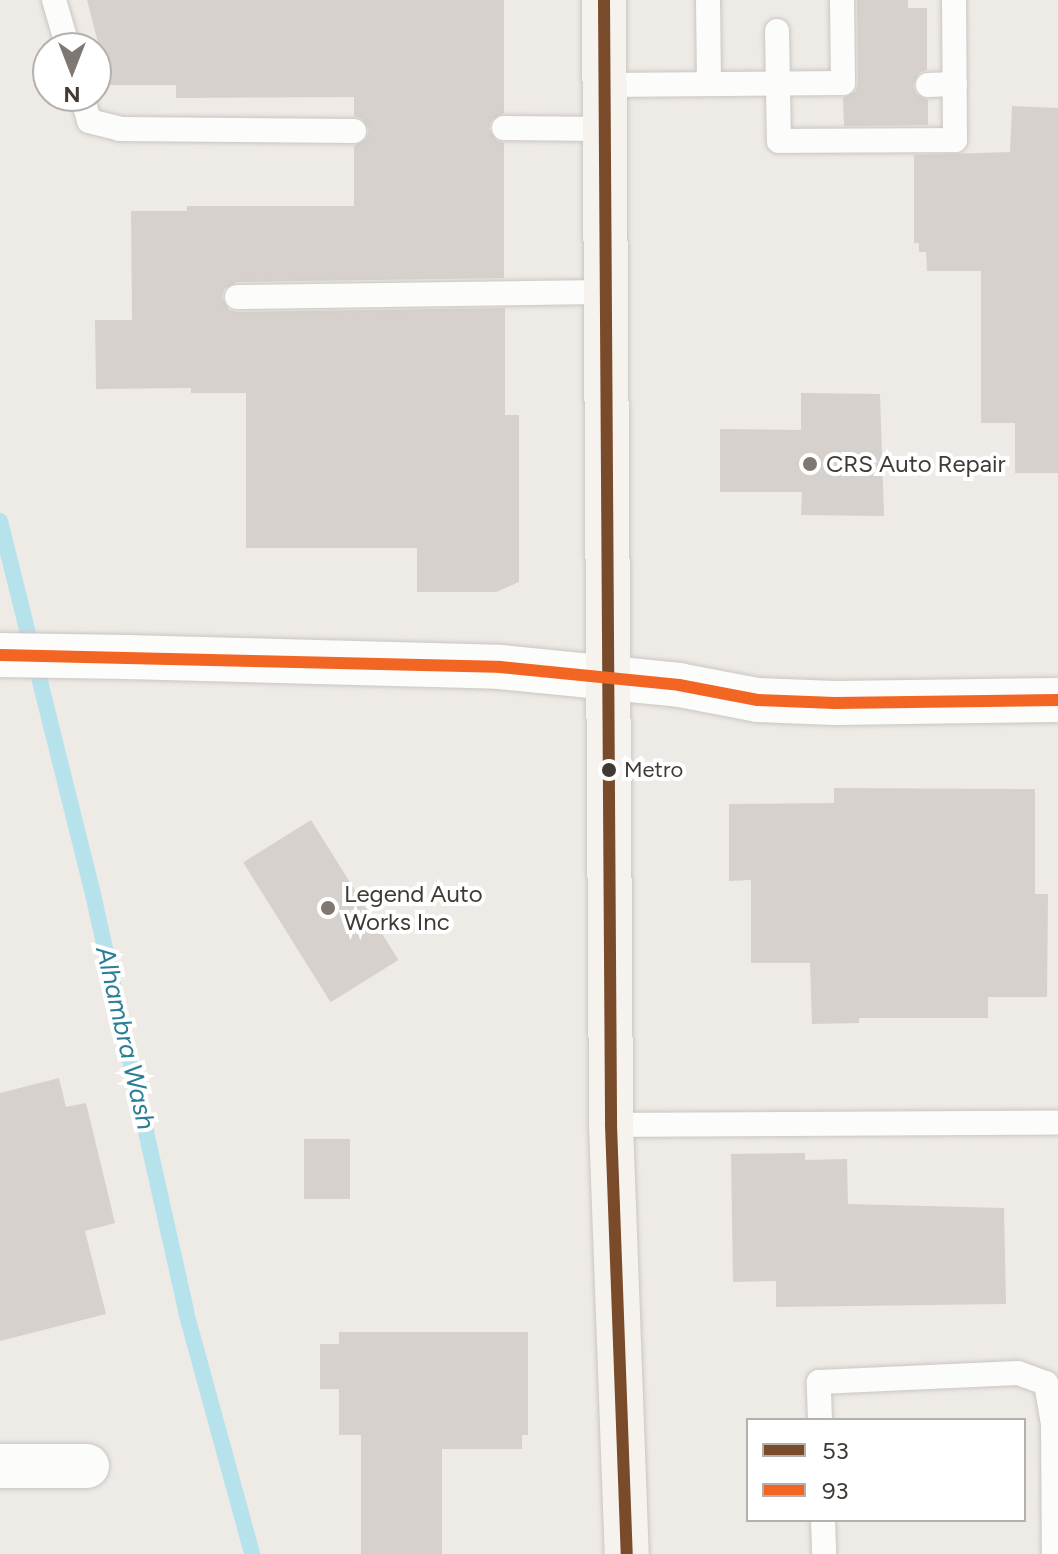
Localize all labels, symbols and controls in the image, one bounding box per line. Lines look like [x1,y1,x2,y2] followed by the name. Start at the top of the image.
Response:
[32,32,112,112] north arrow
[64,81,81,108] text: N
[826,450,1006,478] place label: CRS Auto Repair
[801,455,819,473] marker: CRS Auto Repair
[624,757,683,783] place label: Metro
[601,762,617,778] marker: Metro
[344,880,483,936] place label: Legend Auto Works Inc
[319,899,337,917] marker: Legend Auto Works Inc
[89,943,161,1133] water label: Alhambra Wash
[746,1418,1026,1522] legend
[822,1436,849,1465] text: 53
[822,1476,849,1505] text: 93

